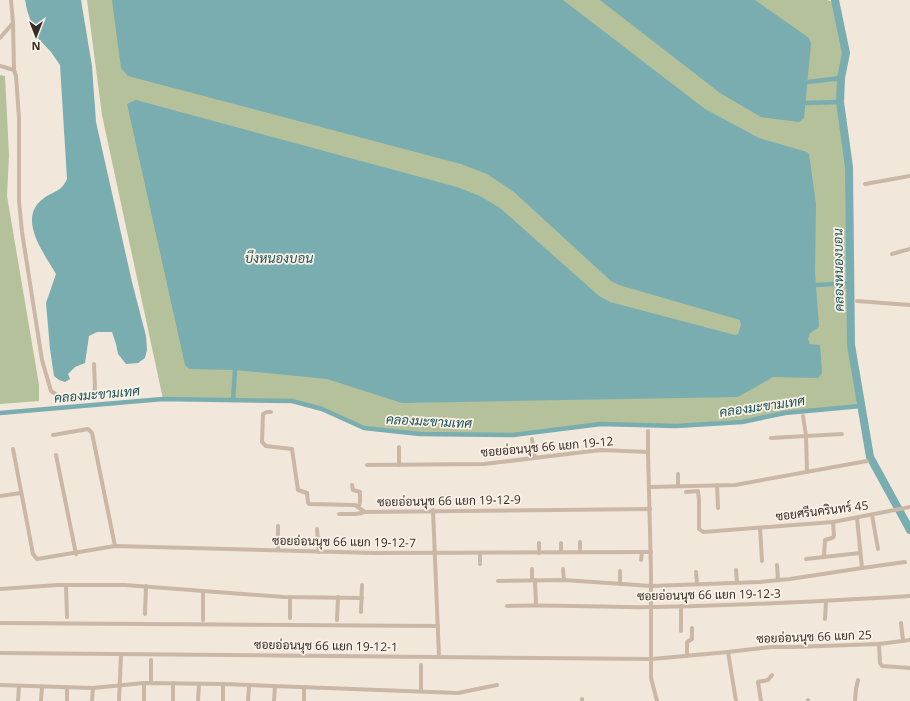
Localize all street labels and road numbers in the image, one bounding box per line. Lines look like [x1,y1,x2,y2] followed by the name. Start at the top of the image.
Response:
[480,432,614,462] street label: ซอยอ่อนนุช 66 แยก 19-12
[377,491,521,511] street label: ซอยอ่อนนุช 66 แยก 19-12-9
[775,496,869,525] street label: ซอยศรีนครินทร์ 45
[272,532,416,552] street label: ซอยอ่อนนุช 66 แยก 19-12-7
[637,585,781,605] street label: ซอยอ่อนนุช 66 แยก 19-12-3
[756,626,872,648] street label: ซอยอ่อนนุช 66 แยก 25
[254,636,398,656] street label: ซอยอ่อนนุช 66 แยก 19-12-1

